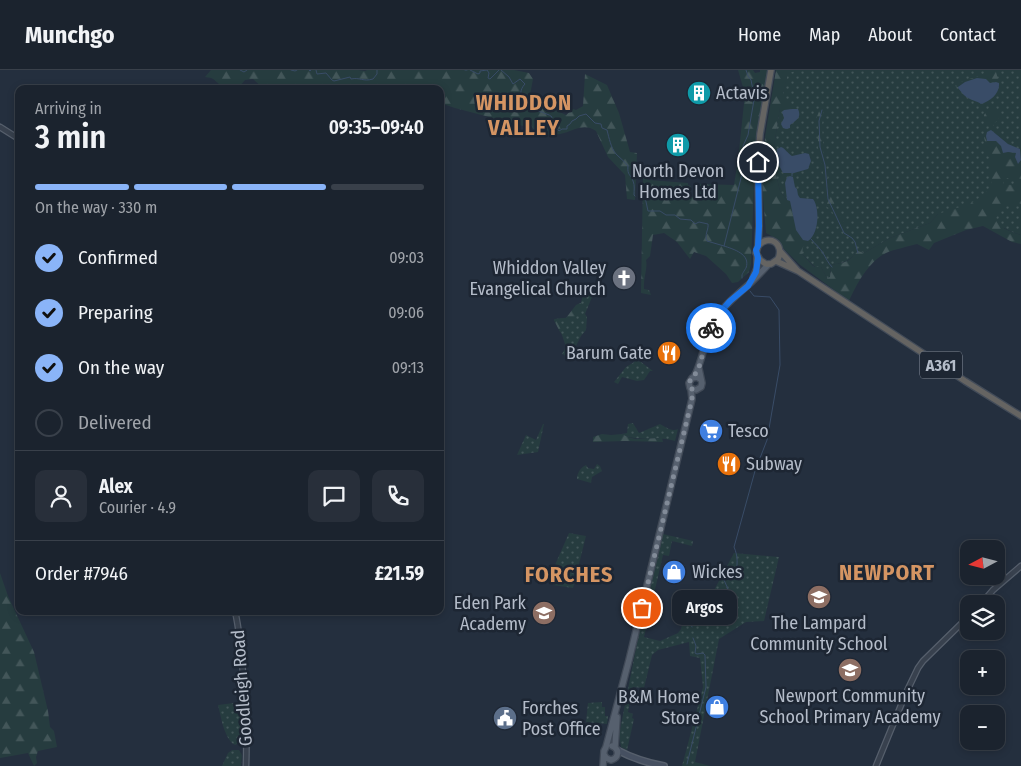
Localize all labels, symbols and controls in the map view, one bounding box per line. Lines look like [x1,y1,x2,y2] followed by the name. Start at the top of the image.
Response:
[25,21,115,49] text: Munchgo
[738,24,781,46] text: Home
[809,24,840,46] text: Map
[868,24,912,46] text: About
[940,24,996,46] text: Contact
[686,80,712,106] building icon: Actavis
[716,82,768,104] place label: Actavis
[476,89,572,141] district label: WHIDDON VALLEY
[35,99,102,118] text: Arriving in
[329,116,424,139] text: 09:35–09:40
[35,118,106,156] text: 3 min
[665,132,691,158] building icon: North Devon Homes Ltd
[737,141,779,183] pin
[744,148,772,176] icon: home
[632,160,724,203] place label: North Devon Homes Ltd
[35,198,157,217] text: On the way · 330 m
[35,244,63,272] icon: check
[78,246,158,269] text: Confirmed
[389,248,424,267] text: 09:03
[470,257,606,300] place label: Whiddon Valley Evangelical Church
[611,265,637,291] church icon: Whiddon Valley Evangelical Church
[35,299,63,327] icon: check
[78,301,153,324] text: Preparing
[388,303,424,322] text: 09:06
[686,303,736,353] courier
[697,314,725,342] icon: bike
[656,340,682,366] restaurant icon: Barum Gate
[566,342,652,364] place label: Barum Gate
[920,352,962,378] road number: A361
[35,354,63,382] icon: check
[78,356,164,379] text: On the way
[392,358,424,377] text: 09:13
[78,411,152,434] text: Delivered
[698,418,724,444] supermarket icon: Tesco
[728,420,769,442] place label: Tesco
[716,451,742,477] restaurant icon: Subway
[746,453,802,475] place label: Subway
[35,470,87,522] button: person
[308,470,360,522] button: chat
[372,470,424,522] button: phone
[99,475,133,498] text: Alex
[99,498,176,517] text: Courier · 4.9
[960,540,1005,585] north arrow
[960,540,1005,750] map controls
[661,559,687,585] shop icon: Wickes
[839,559,935,586] district label: NEWPORT
[525,561,613,588] district label: FORCHES
[692,561,743,583] place label: Wickes
[35,562,128,585] text: Order #7946
[375,562,424,585] text: £21.59
[806,584,832,610] school or university icon: The Lampard Community School
[621,587,663,629] pin
[672,590,737,626] callout: Argos
[454,592,527,635] place label: Eden Park Academy
[628,594,656,622] icon: bag
[960,595,1005,640] button: layers
[686,598,723,617] text: Argos
[531,600,557,626] school or university icon: Eden Park Academy
[750,612,888,655] place label: The Lampard Community School
[227,629,257,747] street label: Goodleigh Road
[960,650,1005,695] button: +
[837,657,863,683] school or university icon: Newport Community School Primary Academy
[759,685,941,728] place label: Newport Community School Primary Academy
[618,686,700,729] place label: B&M Home Store
[704,694,730,720] shop icon: B&M Home Store
[522,697,601,740] place label: Forches Post Office
[492,705,518,731] public building icon: Forches Post Office
[960,705,1005,750] button: −

